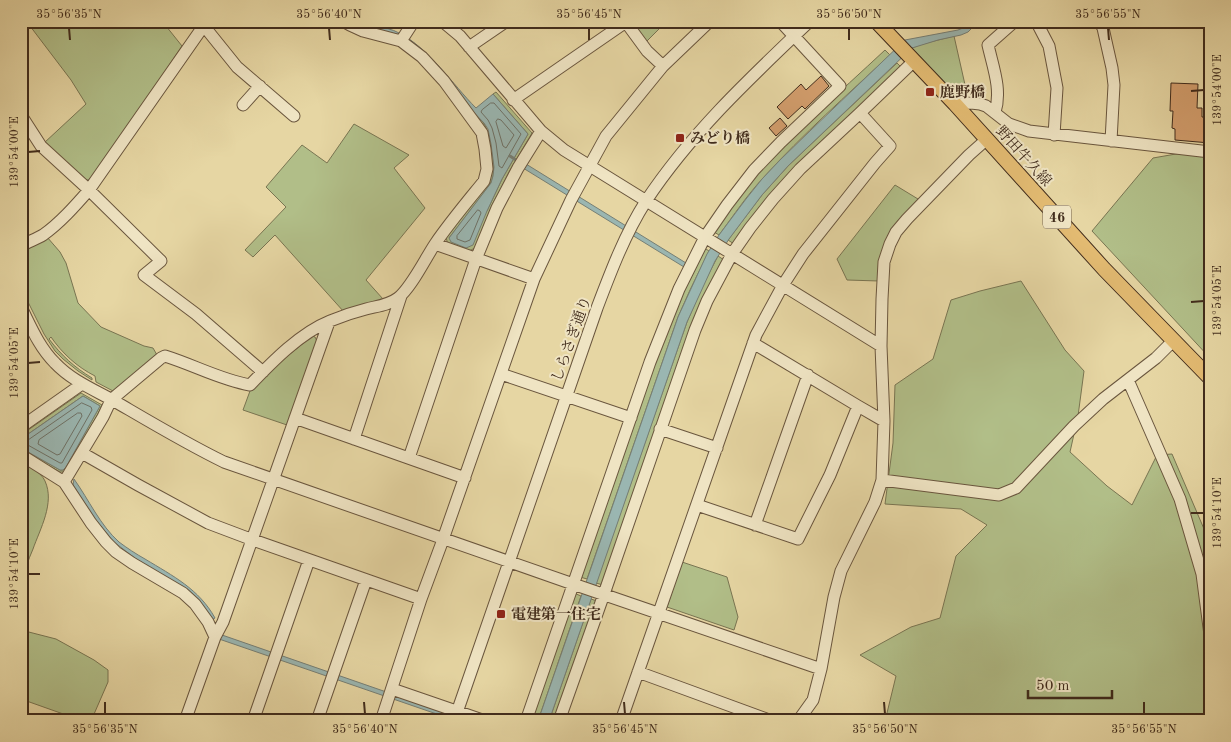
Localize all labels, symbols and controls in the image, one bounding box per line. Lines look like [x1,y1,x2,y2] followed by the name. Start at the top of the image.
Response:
[36,8,102,21] text: 35°56'35"N
[296,8,362,21] text: 35°56'40"N
[556,8,622,21] text: 35°56'45"N
[816,8,882,21] text: 35°56'50"N
[1075,8,1141,21] text: 35°56'55"N
[1211,54,1224,126] text: 139°54'00"E
[940,84,985,101] place label: 鹿野橋
[924,86,936,98] marker: 鹿野橋
[8,116,21,188] text: 139°54'00"E
[992,123,1055,190] street label: 野田牛久線
[690,130,750,147] place label: みどり橋
[674,132,686,144] marker: みどり橋
[1043,206,1071,228] road number: 46
[1211,265,1224,337] text: 139°54'05"E
[548,294,595,384] street label: しらさぎ通り
[8,327,21,399] text: 139°54'05"E
[1211,477,1224,549] text: 139°54'10"E
[8,538,21,610] text: 139°54'10"E
[511,606,601,623] place label: 電建第一住宅
[495,608,507,620] marker: 電建第一住宅
[1028,667,1112,699] scale bar
[1036,679,1070,694] text: 50 m
[72,723,138,736] text: 35°56'35"N
[332,723,398,736] text: 35°56'40"N
[592,723,658,736] text: 35°56'45"N
[852,723,918,736] text: 35°56'50"N
[1111,723,1177,736] text: 35°56'55"N

